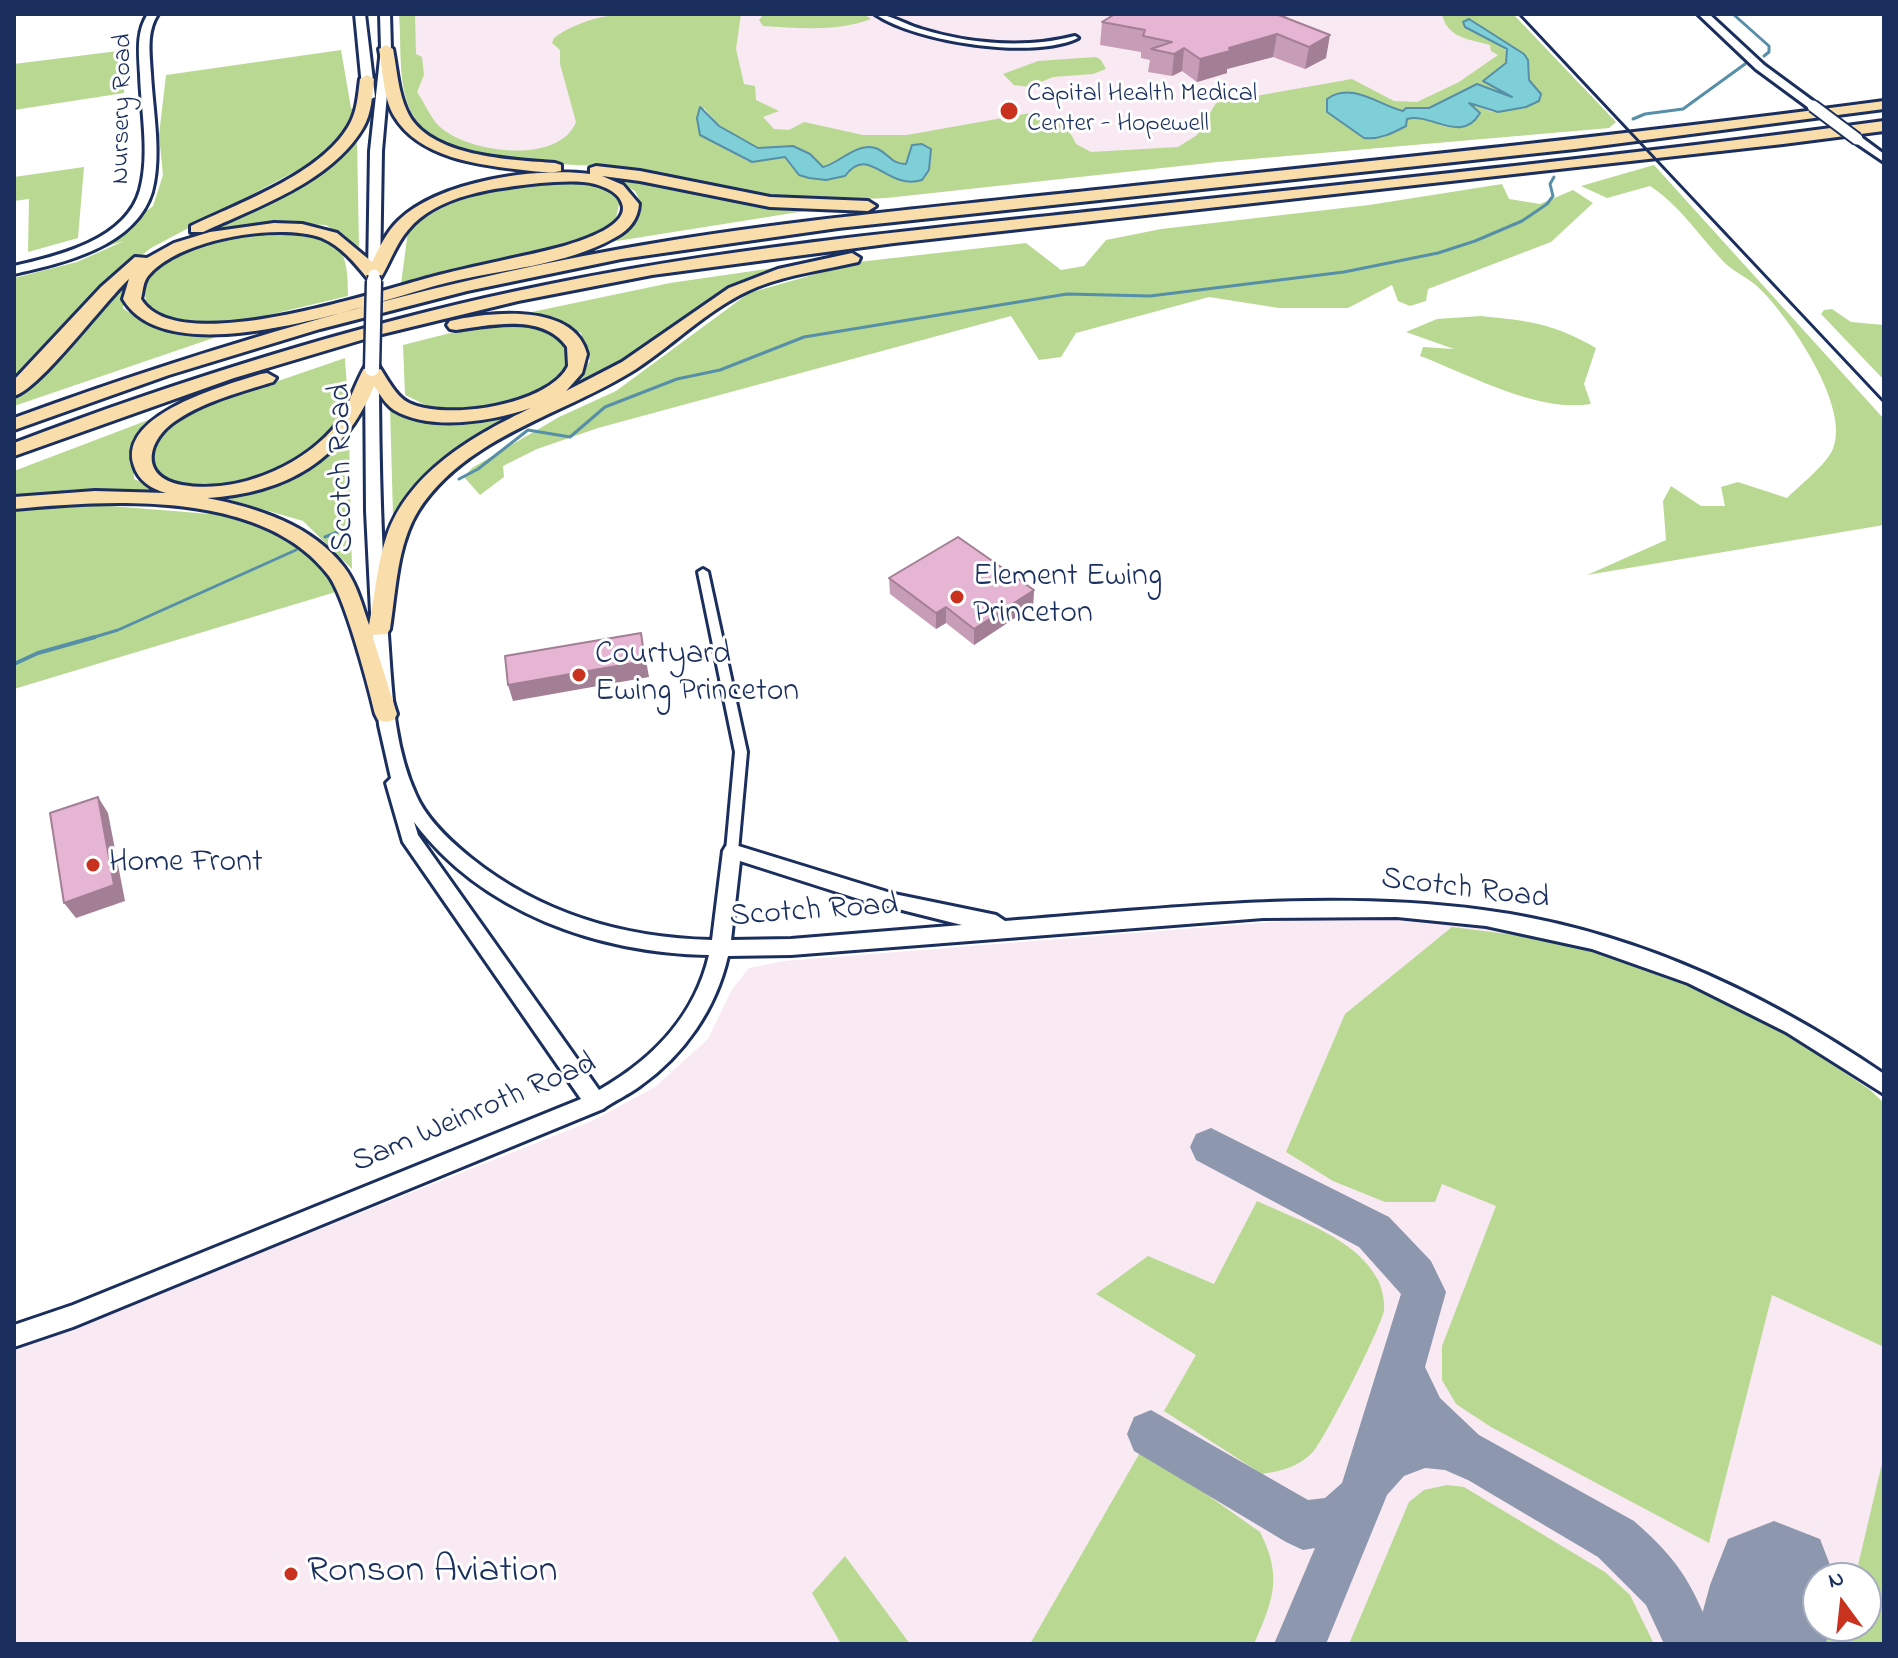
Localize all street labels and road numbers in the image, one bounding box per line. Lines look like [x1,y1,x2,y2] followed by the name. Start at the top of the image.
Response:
[107,33,141,185] street label: Nursery Road
[323,383,365,553] street label: Scotch Road
[1379,862,1551,920] street label: Scotch Road
[728,888,900,938] street label: Scotch Road
[347,1046,603,1184] street label: Sam Weinroth Road

